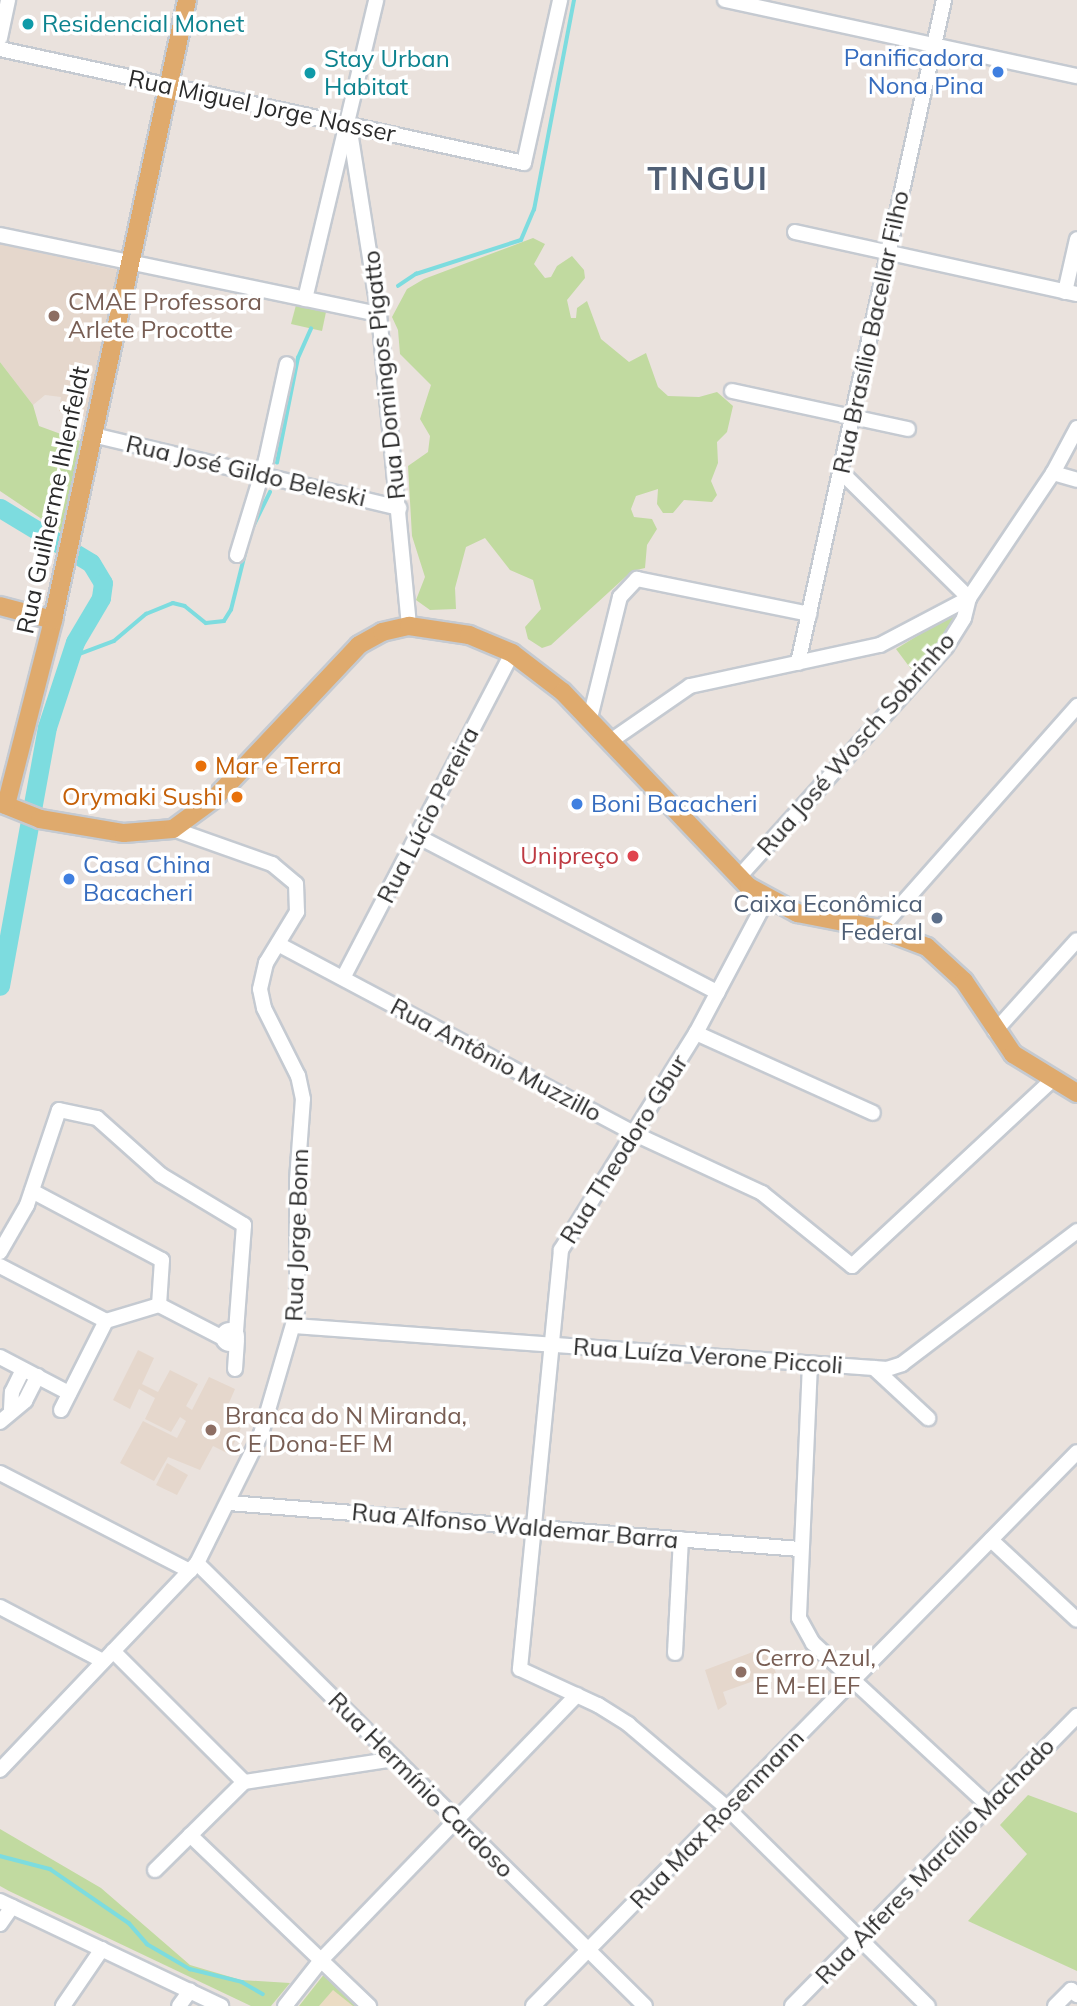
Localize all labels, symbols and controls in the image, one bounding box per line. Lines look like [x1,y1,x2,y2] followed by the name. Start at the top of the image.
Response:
[42,10,244,38] place label: Residencial Monet
[20,16,36,32] marker: Residencial Monet
[844,44,984,100] place label: Panificadora Nona Pina
[324,45,450,101] place label: Stay Urban Habitat
[126,64,398,148] street label: Rua Miguel Jorge Nasser
[990,64,1006,80] marker: Panificadora Nona Pina
[302,65,318,81] marker: Stay Urban Habitat
[648,159,768,197] district label: TINGUI
[827,188,915,476] street label: Rua Brasílio Bacellar Filho
[357,249,411,501] street label: Rua Domingos Pigatto
[68,288,262,344] place label: CMAE Professora Arlete Procotte
[46,308,62,324] marker: CMAE Professora Arlete Procotte
[11,364,95,636] street label: Rua Guilherme Ihlenfeldt
[123,429,369,513] street label: Rua José Gildo Beleski
[751,626,961,862] street label: Rua José Wosch Sobrinho
[371,722,485,908] street label: Rua Lúcio Pereira
[215,752,342,780] place label: Mar e Terra
[193,758,209,774] marker: Mar e Terra
[62,783,223,811] place label: Orymaki Sushi
[229,789,245,805] marker: Orymaki Sushi
[591,790,757,818] place label: Boni Bacacheri
[569,796,585,812] marker: Boni Bacacheri
[520,842,619,870] place label: Unipreço
[625,848,641,864] marker: Unipreço
[83,851,211,907] place label: Casa China Bacacheri
[61,871,77,887] marker: Casa China Bacacheri
[733,890,923,946] place label: Caixa Econômica Federal
[929,910,945,926] marker: Caixa Econômica Federal
[386,992,606,1128] street label: Rua Antônio Muzzillo
[554,1049,694,1249] street label: Rua Theodoro Gbur
[280,1148,314,1322] street label: Rua Jorge Bonn
[572,1332,844,1380] street label: Rua Luíza Verone Piccoli
[225,1402,467,1458] place label: Branca do N Miranda, C E Dona-EF M
[203,1422,219,1438] marker: Branca do N Miranda, C E Dona-EF M
[351,1497,679,1555] street label: Rua Alfonso Waldemar Barra
[755,1644,876,1700] place label: Cerro Azul, E M-EI EF
[733,1664,749,1680] marker: Cerro Azul, E M-EI EF
[322,1686,520,1884] street label: Rua Hermínio Cardoso
[624,1723,810,1915] street label: Rua Max Rosenmann
[810,1732,1060,1990] street label: Rua Alferes Marcílio Machado

